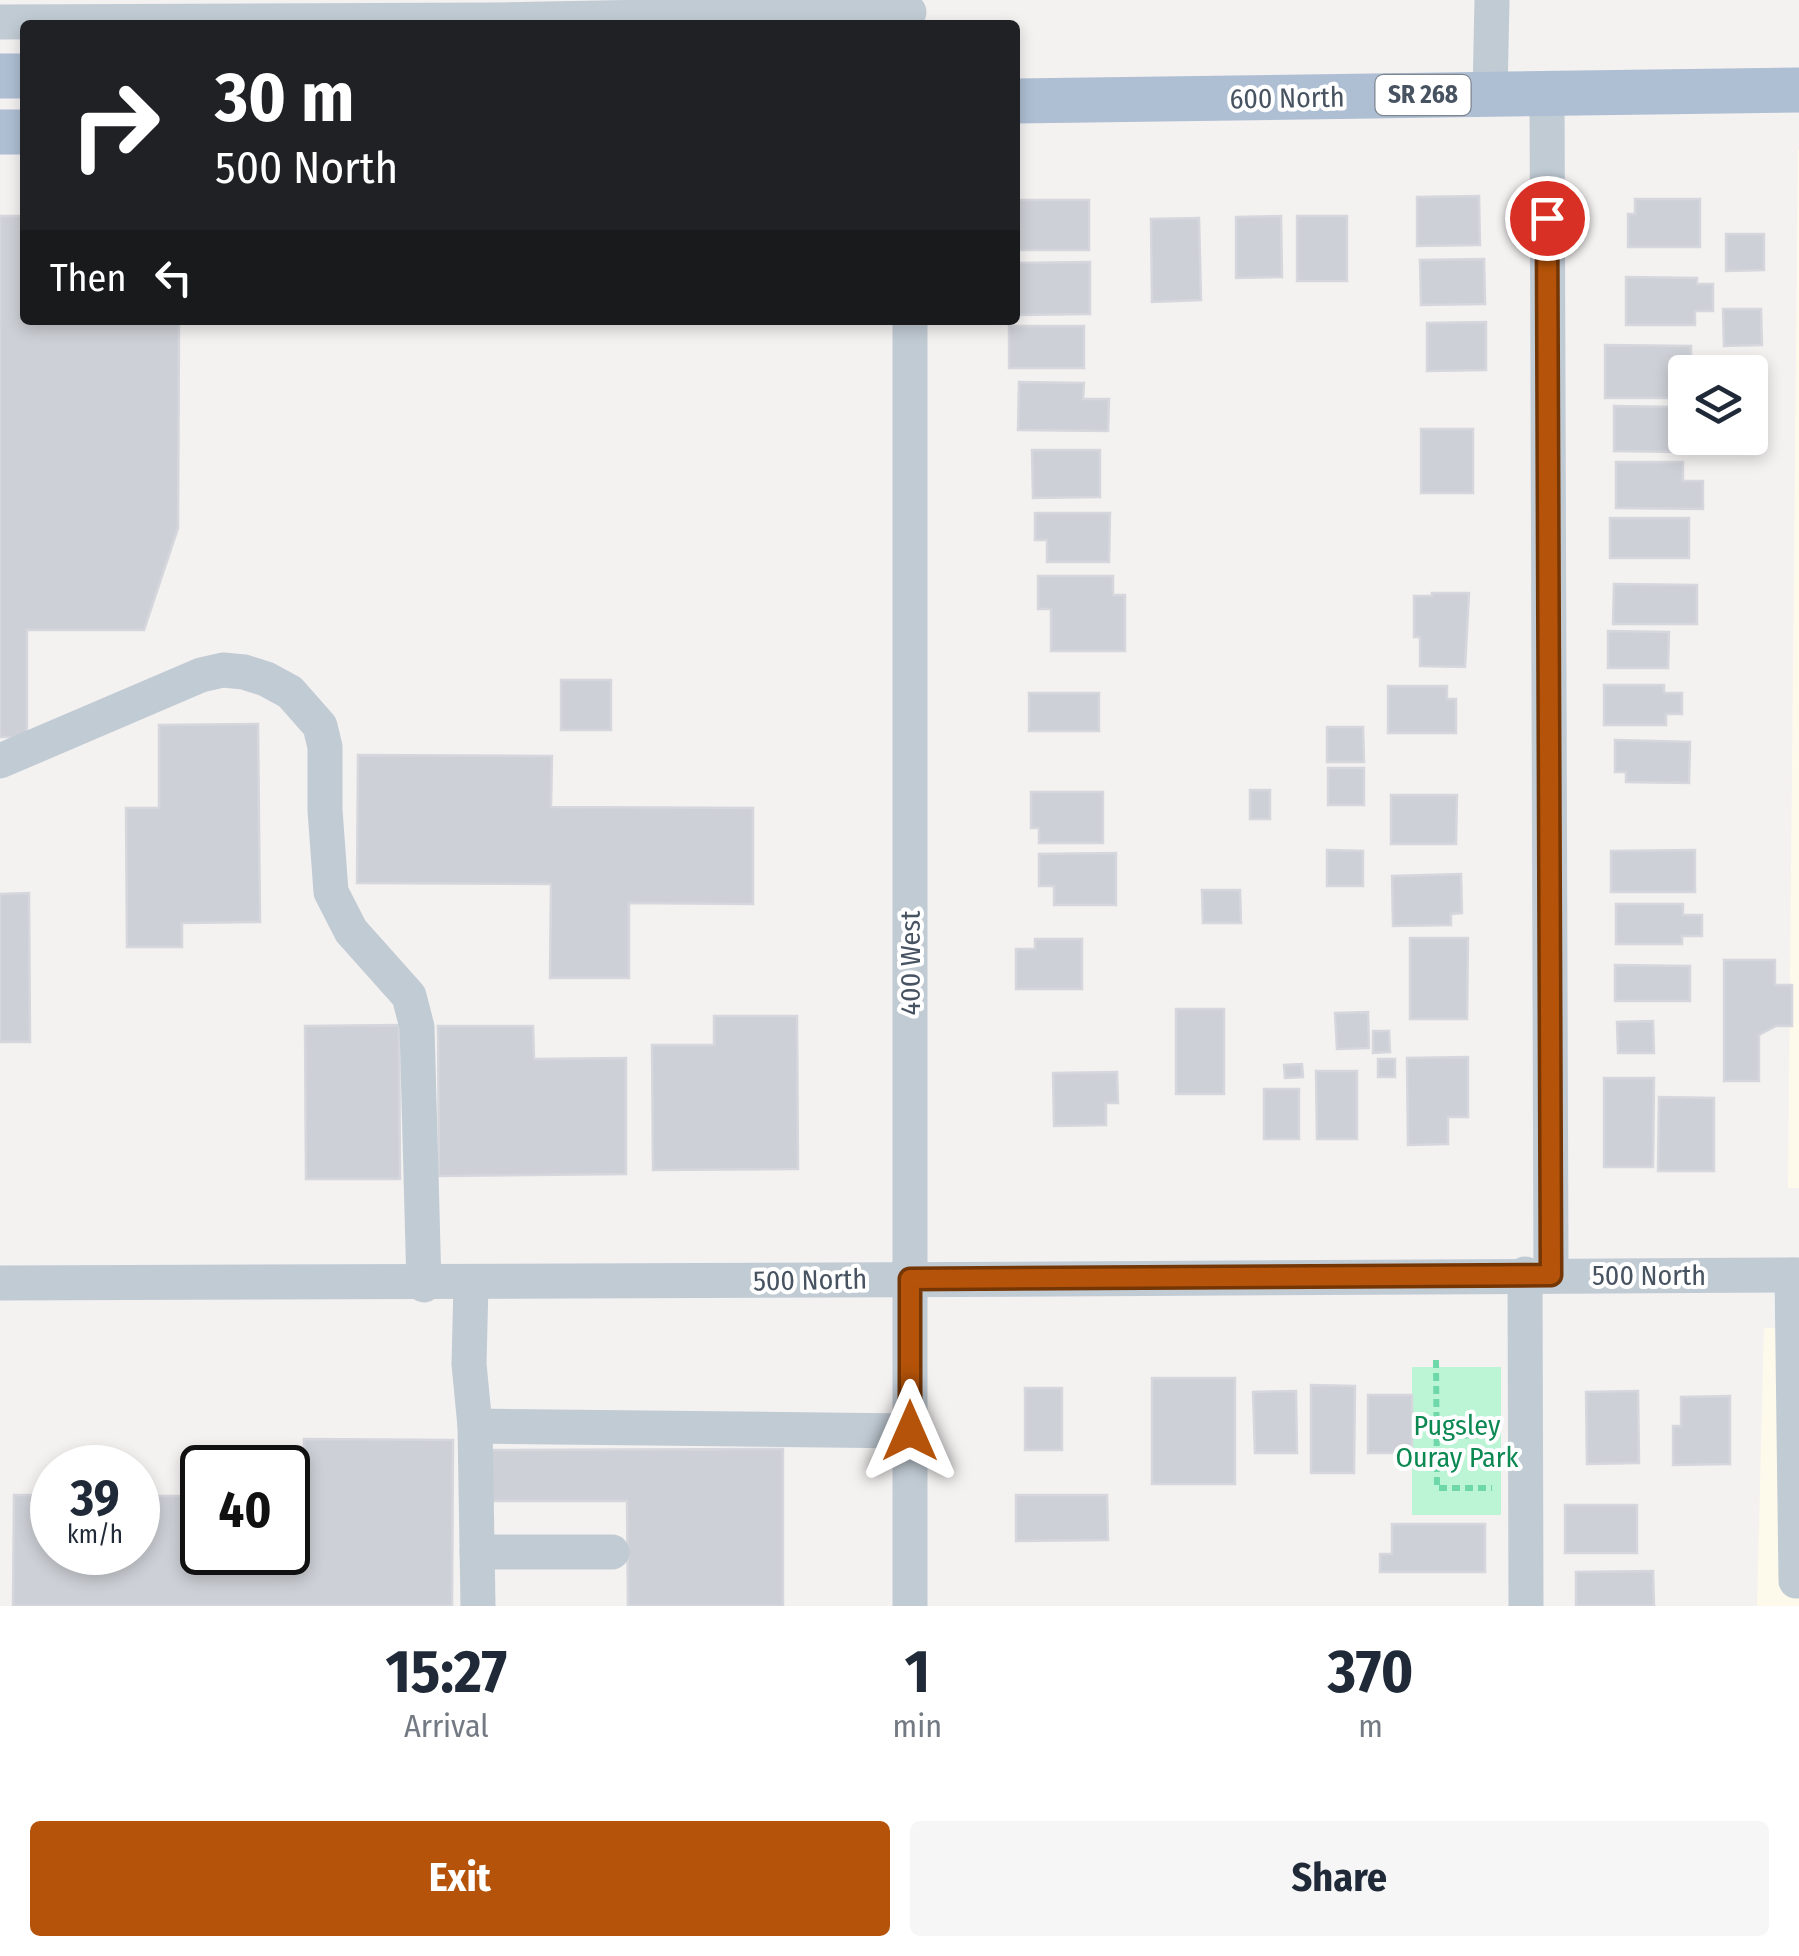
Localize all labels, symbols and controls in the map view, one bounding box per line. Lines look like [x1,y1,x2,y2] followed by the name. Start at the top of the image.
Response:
[215,56,354,140] text: 30 m
[50,60,180,190] icon: right
[1376,75,1470,115] road number: SR 268
[1229,80,1345,116] street label: 600 North
[215,141,398,195] text: 500 North
[1505,176,1590,261] pin
[1520,191,1575,246] icon: arrive
[146,250,201,305] icon: left
[50,255,126,301] text: Then
[1668,355,1768,455] map controls
[1668,355,1768,455] button: layers
[894,910,927,1015] street label: 400 West
[1592,1259,1706,1292] street label: 500 North
[753,1263,867,1297] street label: 500 North
[858,1379,962,1483] position arrow
[1395,1409,1520,1474] park label: Pugsley Ouray Park
[180,1445,310,1575] speed limit sign: 40
[70,1468,120,1528] text: 39
[67,1520,123,1550] text: km/h
[385,1636,507,1708] text: 15:27
[905,1636,930,1708] text: 1
[1328,1636,1414,1708] text: 370
[404,1707,489,1745] text: Arrival
[893,1707,942,1745] text: min
[1358,1707,1383,1745] text: m
[30,1821,890,1936] button: Exit
[910,1821,1769,1936] button: Share

